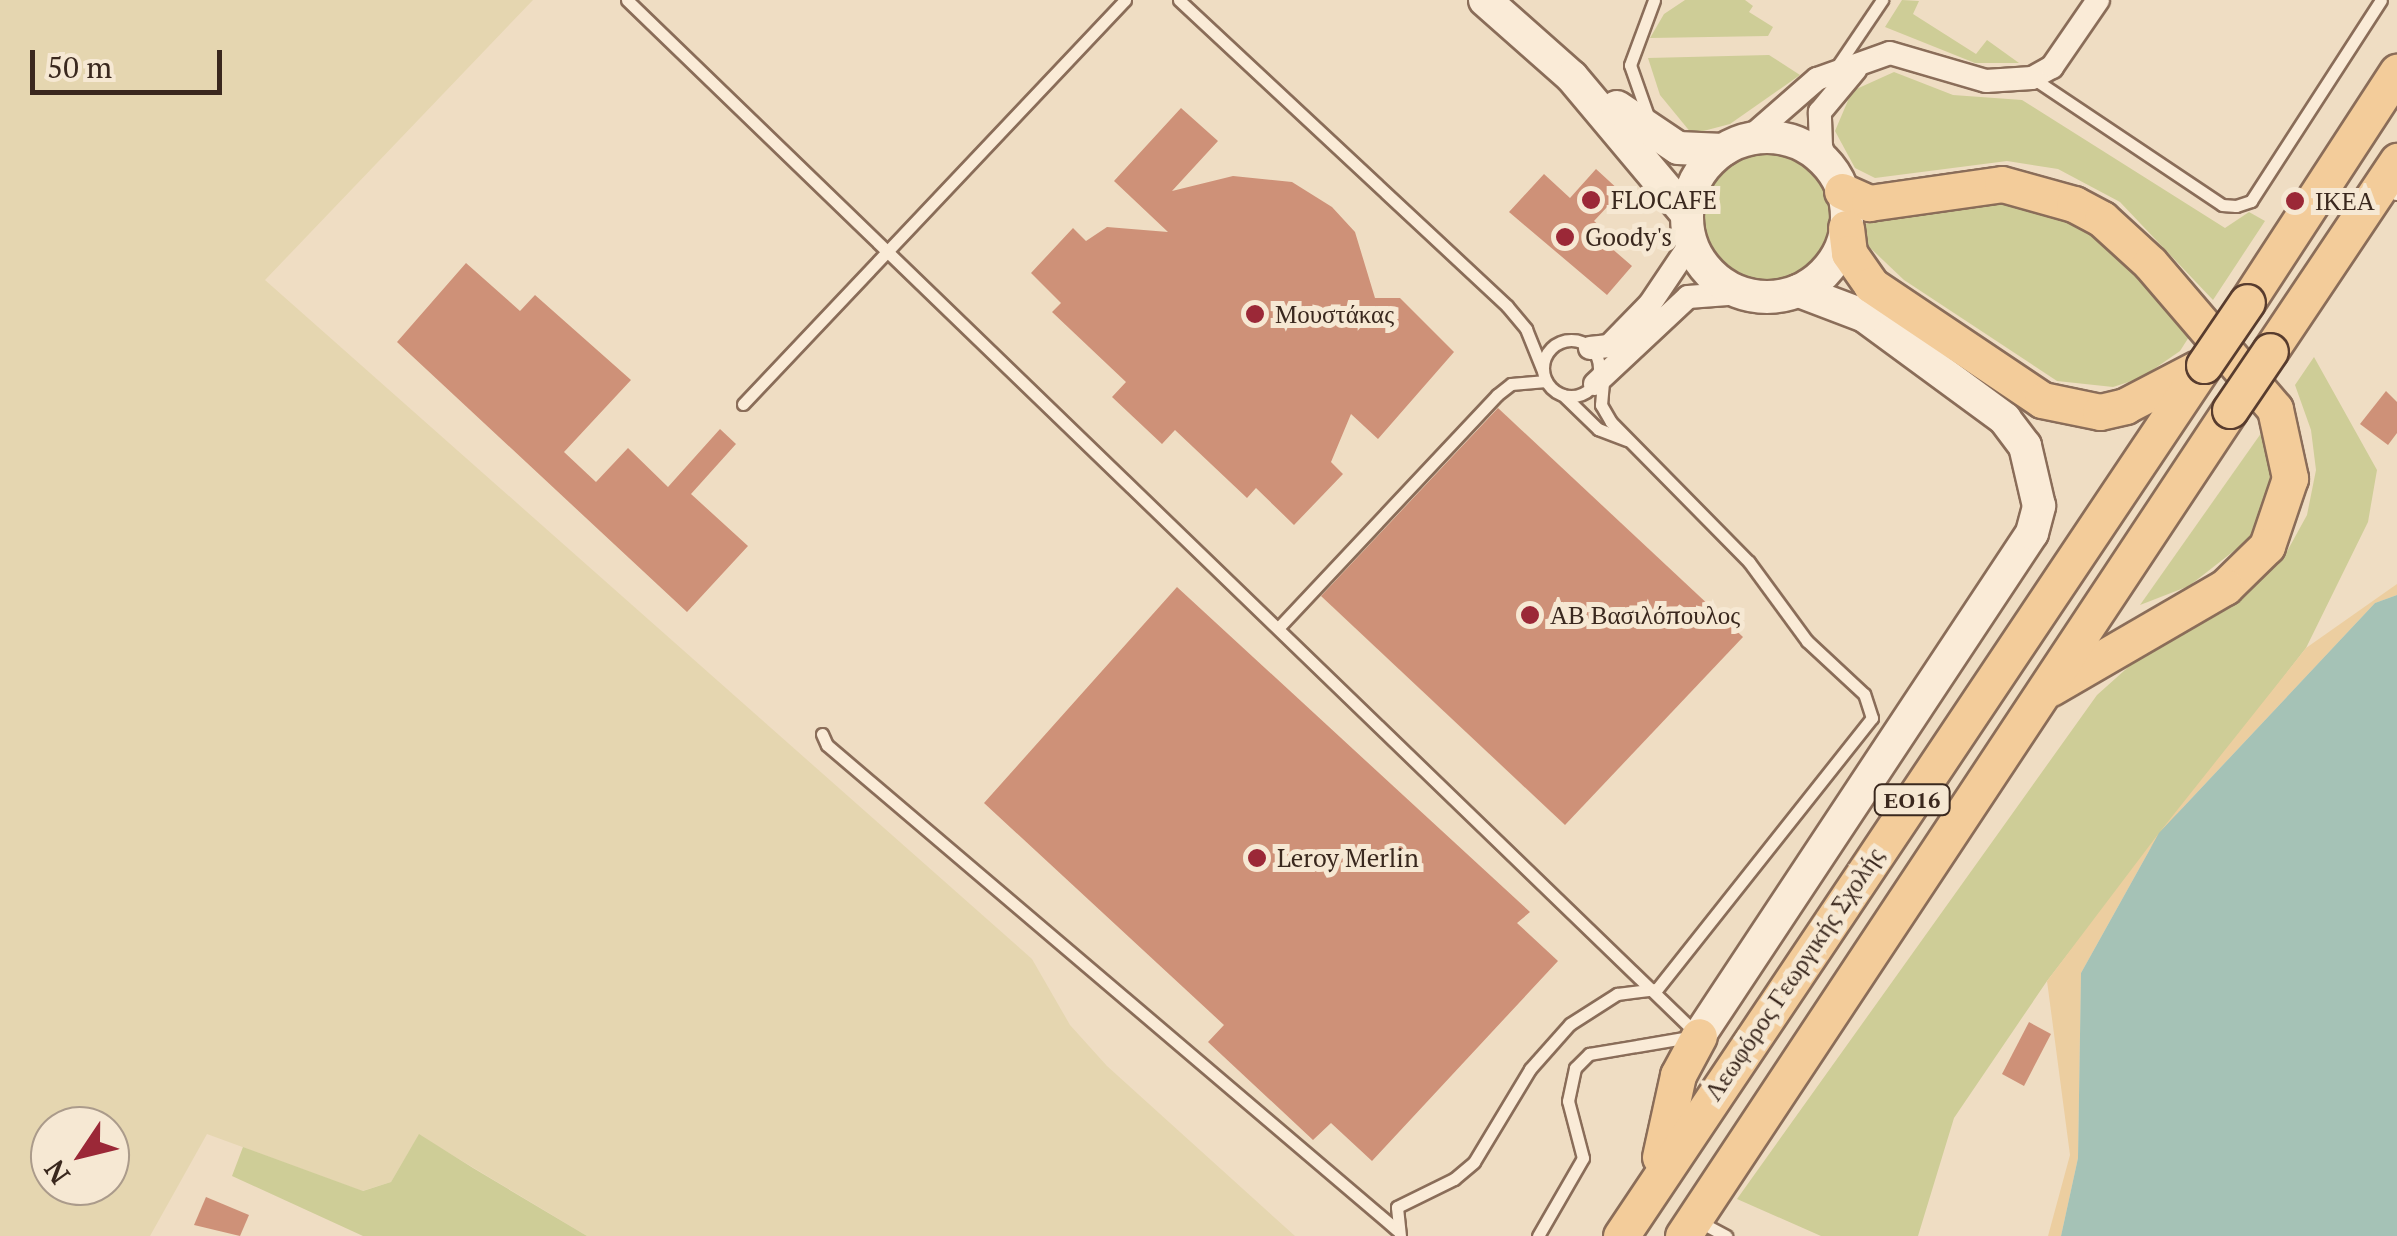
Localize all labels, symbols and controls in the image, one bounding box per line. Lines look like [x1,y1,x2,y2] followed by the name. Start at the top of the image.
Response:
[35,30,228,92] scale bar
[47,47,112,87] text: 50 m
[1611,185,1717,215] place label: FLOCAFE
[2315,186,2375,216] place label: ΙΚΕΑ
[1580,189,1602,211] marker: FLOCAFE
[2284,190,2306,212] marker: ΙΚΕΑ
[1585,222,1672,252] place label: Goody's
[1554,226,1576,248] marker: Goody's
[1275,299,1394,329] place label: Μουστάκας
[1244,303,1266,325] marker: Μουστάκας
[1550,600,1740,630] place label: ΑΒ Βασιλόπουλος
[1519,604,1541,626] marker: ΑΒ Βασιλόπουλος
[1872,783,1952,817] road number: ΕΟ16
[1698,842,1890,1106] street label: Λεωφόρος Γεωργικής Σχολής
[1277,843,1419,873] place label: Leroy Merlin
[1246,847,1268,869] marker: Leroy Merlin
[30,1106,130,1206] north arrow
[35,1153,78,1192] text: N

